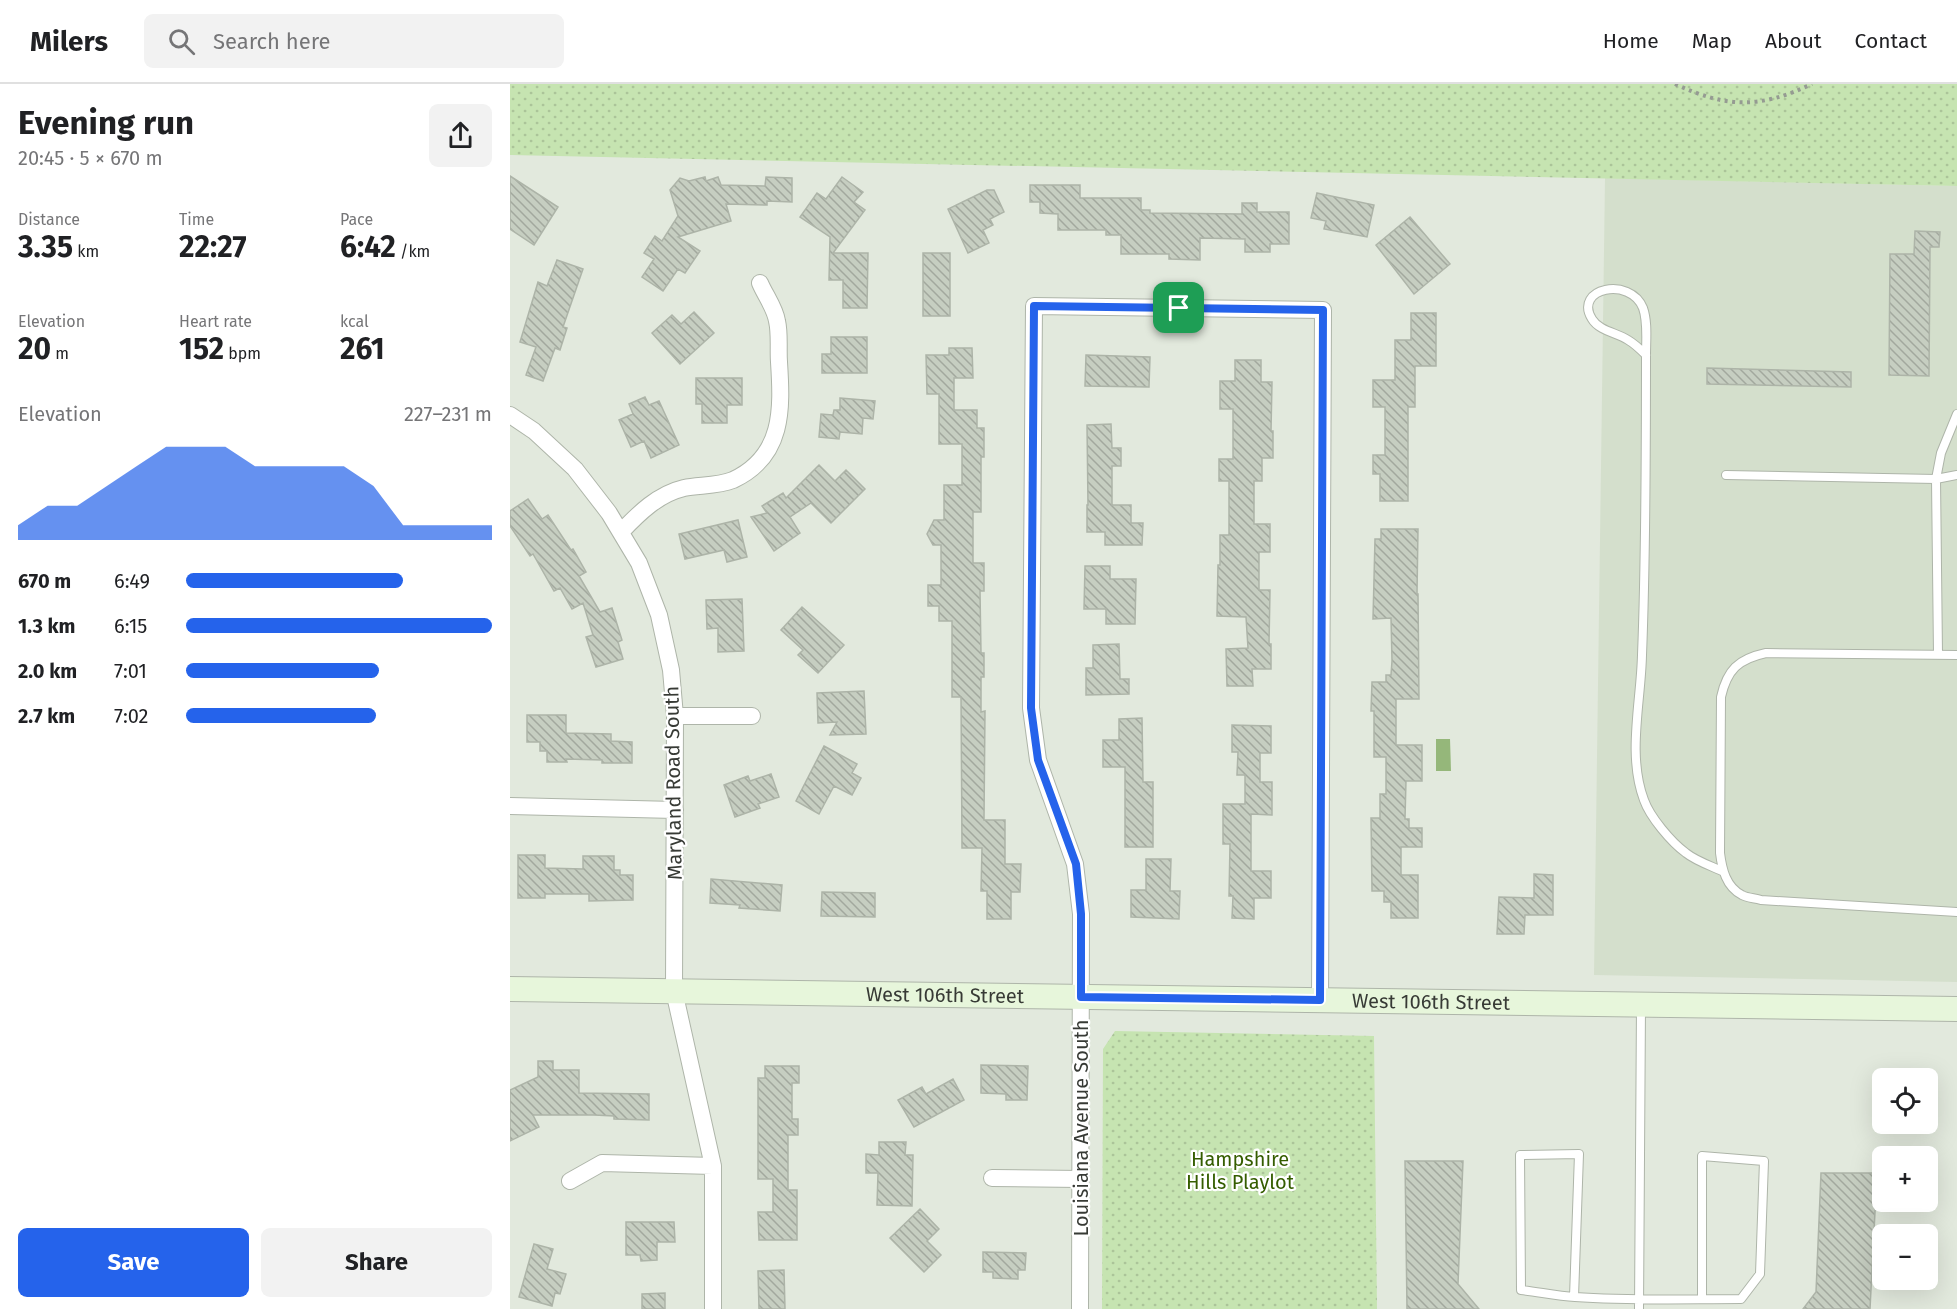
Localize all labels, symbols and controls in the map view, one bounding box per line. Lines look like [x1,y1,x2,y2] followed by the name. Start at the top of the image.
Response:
[144,14,564,68] search box
[30,25,108,58] text: Milers
[165,25,198,58] icon: search
[213,28,330,55] text: Search here
[1603,28,1659,54] text: Home
[1692,28,1732,54] text: Map
[1765,28,1822,54] text: About
[1855,28,1927,54] text: Contact
[18,103,194,143] text: Evening run
[429,104,492,167] button: share
[18,146,163,170] text: 20:45 · 5 × 670 m
[18,210,80,229] text: Distance
[179,210,214,229] text: Time
[340,210,373,229] text: Pace
[18,229,73,265] text: 3.35
[179,229,246,265] text: 22:27
[340,229,396,265] text: 6:42
[73,242,99,261] text: km
[396,242,430,261] text: /km
[1153,282,1204,333] pin
[1162,291,1195,324] icon: arrive
[18,312,85,331] text: Elevation
[179,312,252,331] text: Heart rate
[340,312,369,331] text: kcal
[18,331,51,367] text: 20
[179,331,224,367] text: 152
[340,331,385,367] text: 261
[51,344,69,363] text: m
[224,344,261,363] text: bpm
[18,402,102,426] text: Elevation
[404,402,492,426] text: 227–231 m
[18,569,71,593] text: 670 m
[114,569,150,593] text: 6:49
[18,614,75,638] text: 1.3 km
[114,614,147,638] text: 6:15
[18,659,77,683] text: 2.0 km
[114,659,147,683] text: 7:01
[659,686,687,880] street label: Maryland Road South
[18,704,75,728] text: 2.7 km
[114,704,149,728] text: 7:02
[866,982,1025,1008] street label: West 106th Street
[1352,989,1511,1015] street label: West 106th Street
[1069,1019,1093,1237] street label: Louisiana Avenue South
[1872,1068,1938,1290] map controls
[1872,1068,1938,1134] button: locate
[1872,1146,1938,1212] button: +
[1186,1147,1295,1194] park label: Hampshire Hills Playlot
[1872,1224,1938,1290] button: −
[18,1228,249,1297] button: Save
[261,1228,492,1297] button: Share

